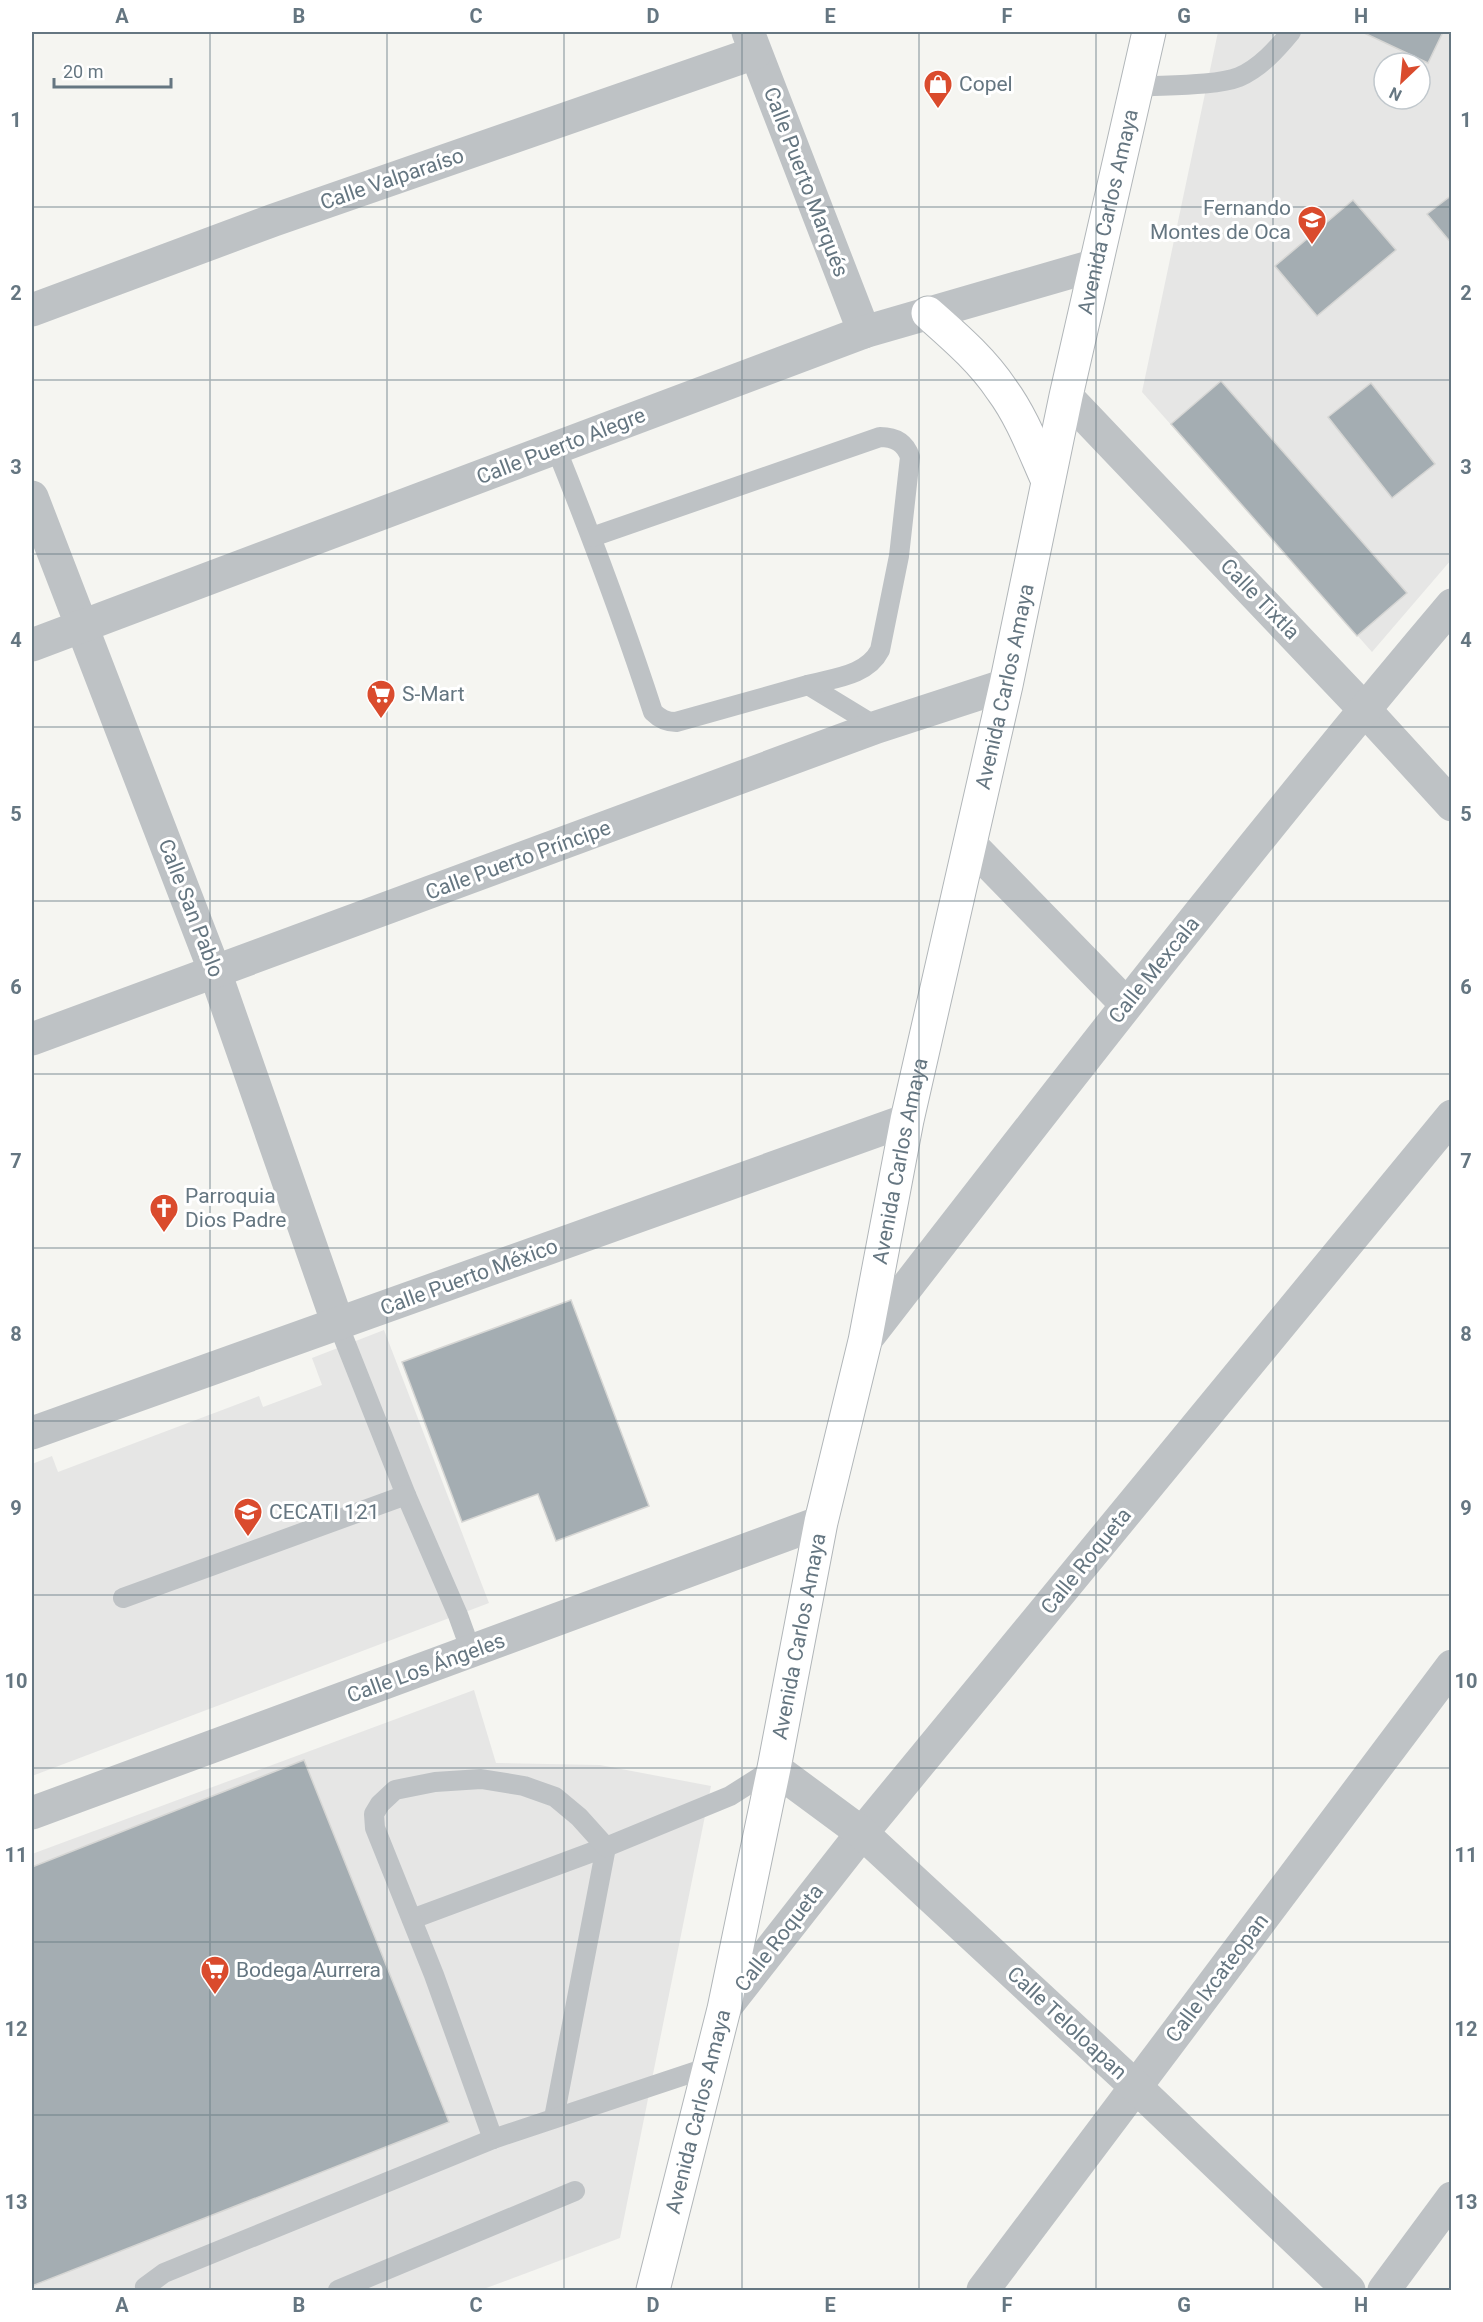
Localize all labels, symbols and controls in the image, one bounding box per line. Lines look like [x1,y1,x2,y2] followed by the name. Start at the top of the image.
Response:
[115,4,129,28] text: A
[293,4,305,28] text: B
[469,4,483,28] text: C
[647,4,660,28] text: D
[824,4,836,28] text: E
[1002,4,1013,28] text: F
[1177,4,1191,28] text: G
[1354,4,1368,28] text: H
[54,51,171,89] scale bar
[1372,51,1432,111] north arrow
[63,61,103,82] text: 20 m
[922,68,954,110] shop icon: Copel
[959,72,1013,96] place label: Copel
[1386,83,1405,105] text: N
[759,84,853,280] street label: Calle Puerto Marqués
[1073,107,1143,317] street label: Avenida Carlos Amaya
[10,108,22,132] text: 1
[1460,108,1472,132] text: 1
[317,143,467,215] street label: Calle Valparaíso
[1150,196,1291,244] place label: Fernando Montes de Oca
[1296,204,1328,246] school or university icon: Fernando Montes de Oca
[10,281,22,305] text: 2
[1460,281,1472,305] text: 2
[473,403,649,489] street label: Calle Puerto Alegre
[10,455,22,479] text: 3
[1460,455,1472,479] text: 3
[1216,554,1304,644] street label: Calle Tixtla
[971,582,1039,792] street label: Avenida Carlos Amaya
[10,628,22,652] text: 4
[1460,628,1472,652] text: 4
[365,678,397,720] supermarket icon: S-Mart
[402,682,465,706] place label: S-Mart
[10,802,22,826] text: 5
[1460,802,1472,826] text: 5
[422,815,614,905] street label: Calle Puerto Príncipe
[154,836,228,980] street label: Calle San Pablo
[1104,912,1204,1028] street label: Calle Mexcala
[10,975,22,999] text: 6
[1460,975,1472,999] text: 6
[868,1056,933,1266] street label: Avenida Carlos Amaya
[10,1149,22,1173] text: 7
[1460,1149,1472,1173] text: 7
[185,1184,286,1232] place label: Parroquia Dios Padre
[148,1192,180,1234] church icon: Parroquia Dios Padre
[377,1234,561,1320] street label: Calle Puerto México
[10,1322,22,1346] text: 8
[1460,1322,1472,1346] text: 8
[10,1496,22,1520] text: 9
[232,1496,264,1538] school or university icon: CECATI 121
[1460,1496,1472,1520] text: 9
[269,1500,380,1524] place label: CECATI 121
[1036,1503,1136,1619] street label: Calle Roqueta
[768,1531,831,1742] street label: Avenida Carlos Amaya
[344,1628,508,1708] street label: Calle Los Ángeles
[5,1669,27,1693] text: 10
[1455,1669,1477,1693] text: 10
[5,1843,27,1867] text: 11
[1455,1843,1477,1867] text: 11
[730,1880,828,1996] street label: Calle Roqueta
[1161,1909,1273,2047] street label: Calle Ixcateopan
[199,1954,231,1996] supermarket icon: Bodega Aurrera
[236,1958,381,1982] place label: Bodega Aurrera
[1002,1962,1132,2084] street label: Calle Teloloapan
[661,2007,735,2216] street label: Avenida Carlos Amaya
[5,2017,27,2041] text: 12
[1455,2017,1477,2041] text: 12
[5,2190,27,2214] text: 13
[1455,2190,1477,2214] text: 13
[115,2293,129,2317] text: A
[293,2293,305,2317] text: B
[469,2293,483,2317] text: C
[647,2293,660,2317] text: D
[824,2293,836,2317] text: E
[1002,2293,1013,2317] text: F
[1177,2293,1191,2317] text: G
[1354,2293,1368,2317] text: H

